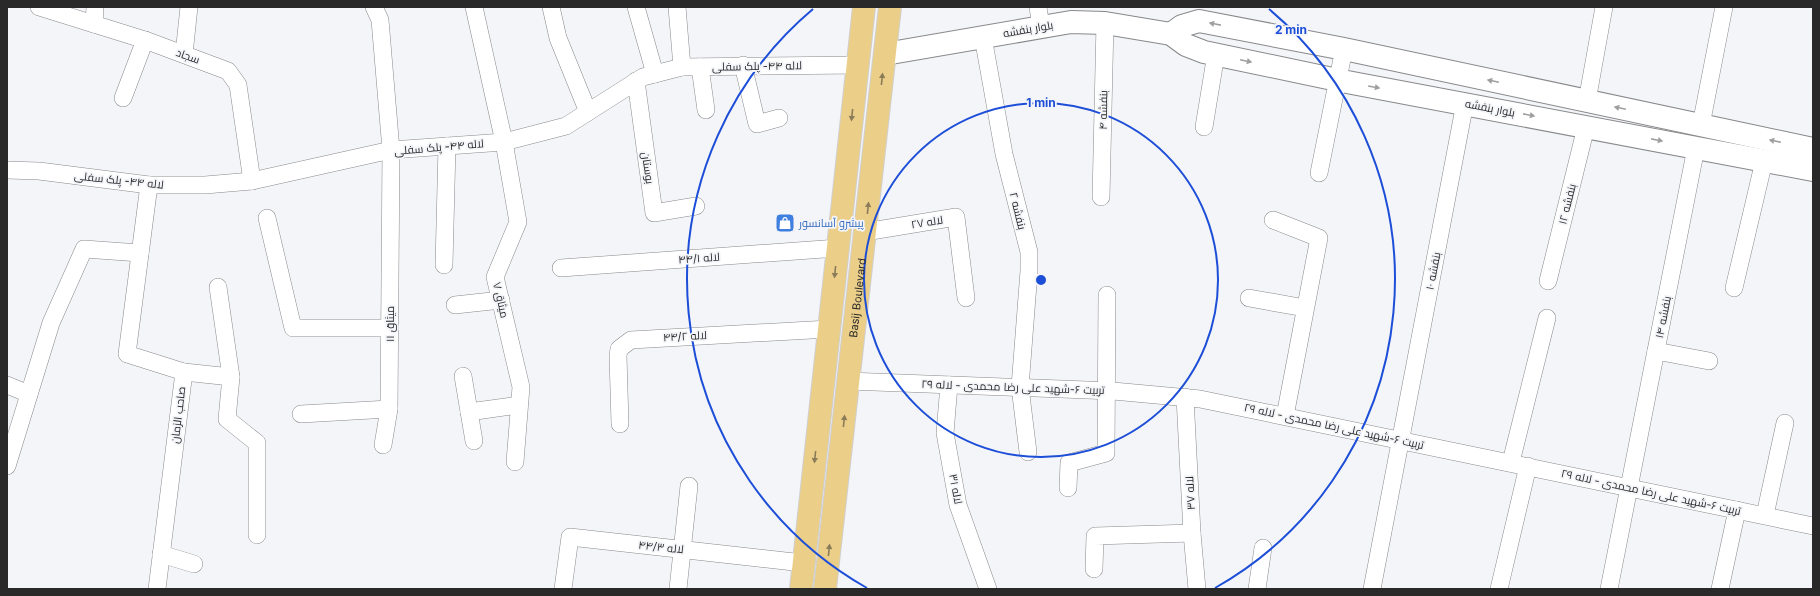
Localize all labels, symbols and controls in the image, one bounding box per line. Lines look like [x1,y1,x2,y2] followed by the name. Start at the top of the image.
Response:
[1002,18,1054,40] street label: بلوار بنفشه
[1209,21,1221,27] one-way arrow
[1275,22,1307,37] text: 2 min
[174,45,202,67] street label: سجاد
[712,58,802,74] street label: لاله ۴۴- پلک سفلی
[1240,58,1253,64] one-way arrow
[879,73,885,85] one-way arrow
[1487,78,1499,84] one-way arrow
[1368,84,1380,90] one-way arrow
[1096,90,1110,130] street label: بنفشه ۴
[1026,95,1056,110] text: 1 min
[1464,96,1516,120] street label: بلوار بنفشه
[1614,105,1626,111] one-way arrow
[849,109,855,121] one-way arrow
[1523,113,1535,119] one-way arrow
[394,136,484,158] street label: لاله ۴۴- پلک سفلی
[1769,137,1781,143] one-way arrow
[1651,138,1663,144] one-way arrow
[639,151,657,185] street label: بوستان
[74,168,164,192] street label: لاله ۴۴- پلک سفلی
[1555,182,1579,226] street label: بنفشه ۱۲
[1007,191,1029,231] street label: بنفشه ۲
[864,202,871,214] one-way arrow
[774,212,796,234] shop icon: پیشرو آسانسور
[910,213,944,231] street label: لاله ۲۷
[798,216,864,230] place label: پیشرو آسانسور
[678,250,720,266] street label: لاله ۴۴/۱
[1422,251,1444,291] street label: بنفشه ۱۰
[846,257,869,338] street label: Basij Boulevard
[832,266,838,278] one-way arrow
[1034,273,1048,287] centre of rings
[490,281,512,319] street label: میثاق ۷
[1652,295,1674,339] street label: بنفشه ۱۴
[383,306,397,342] street label: میثاق ۱۱
[663,328,707,344] street label: لاله ۴۴/۲
[921,377,1105,397] street label: تربیت ۶-شهید علی رضا محمدی - لاله ۲۹
[168,386,188,444] street label: صاحب الزمان
[1243,400,1425,452] street label: تربیت ۶-شهید علی رضا محمدی - لاله ۲۹
[840,415,847,427] one-way arrow
[812,451,818,463] one-way arrow
[1560,466,1742,518] street label: تربیت ۶-شهید علی رضا محمدی - لاله ۲۹
[946,473,966,505] street label: لاله ۳۱
[1182,476,1198,510] street label: لاله ۳۷
[638,538,684,556] street label: لاله ۴۴/۳
[826,544,832,556] one-way arrow

